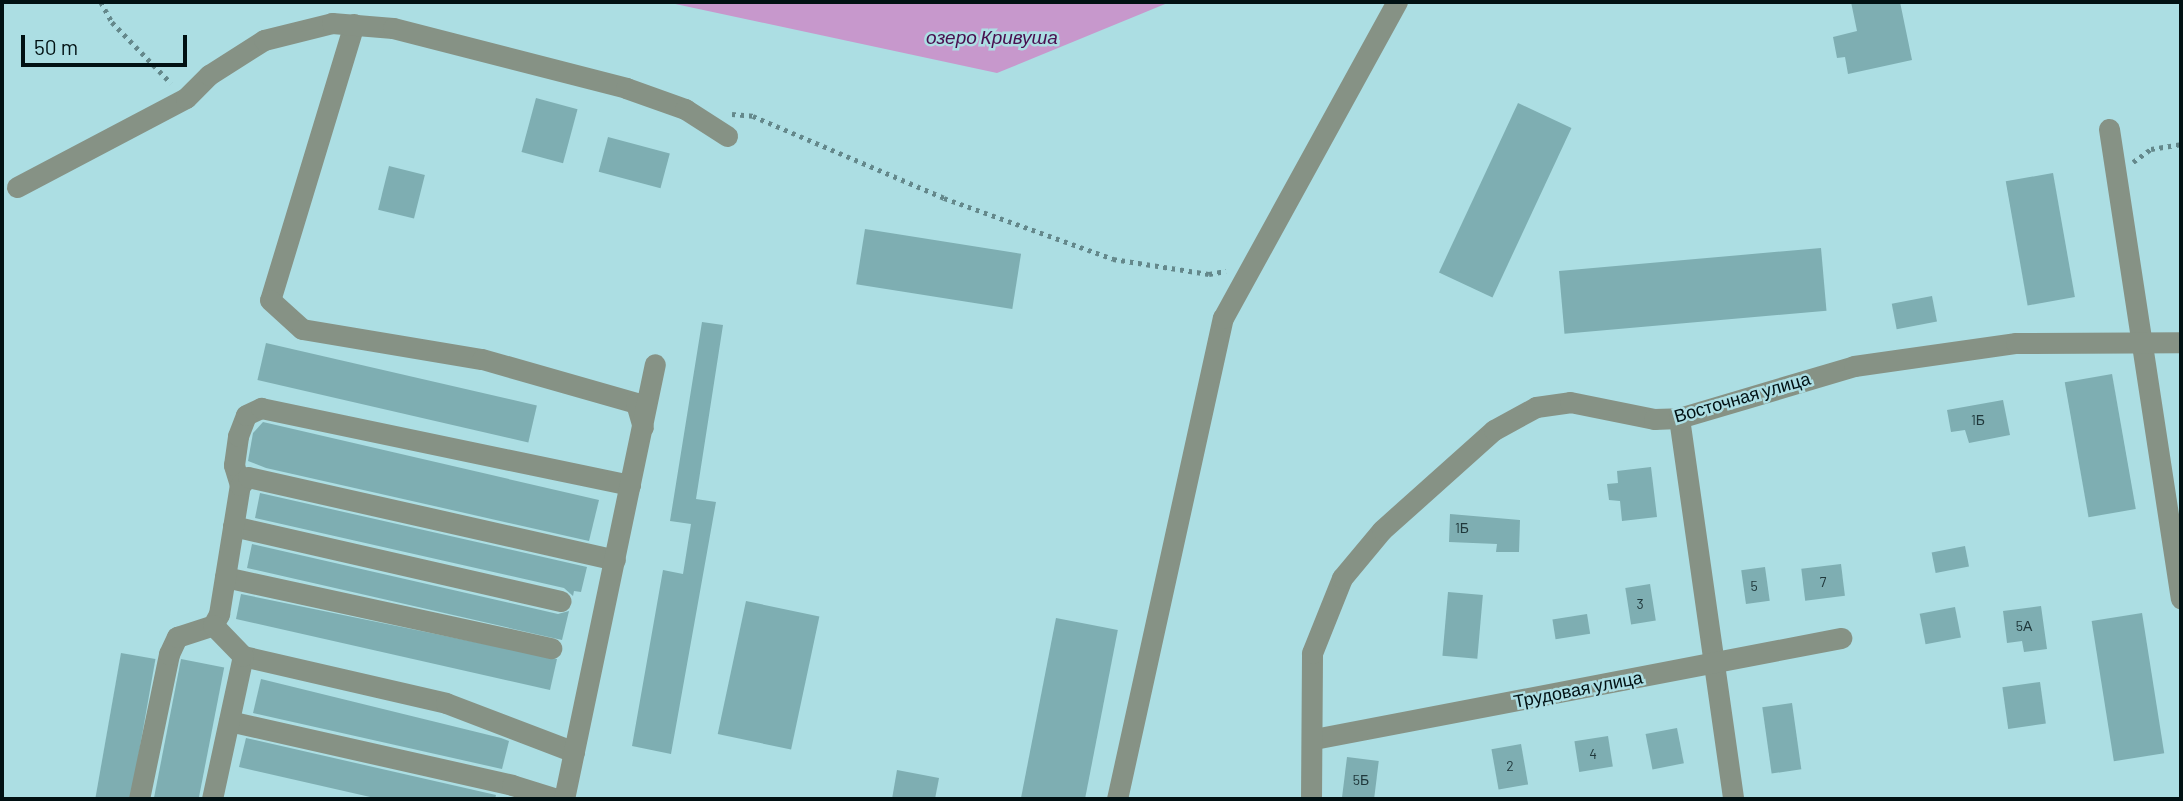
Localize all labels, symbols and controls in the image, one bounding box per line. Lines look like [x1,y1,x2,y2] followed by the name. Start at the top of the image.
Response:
[24,21,191,65] scale bar
[926,26,1058,48] water label: озеро Кривуша
[34,34,78,59] text: 50 m
[1671,367,1813,427] street label: Восточная улица
[1971,412,1985,428] house number: 1Б
[1455,520,1469,536] house number: 1Б
[1820,574,1826,590] house number: 7
[1750,578,1758,594] house number: 5
[1636,596,1644,612] house number: 3
[2016,618,2032,634] house number: 5А
[1512,666,1644,712] street label: Трудовая улица
[1589,746,1597,762] house number: 4
[1506,758,1514,774] house number: 2
[1353,772,1369,788] house number: 5Б

